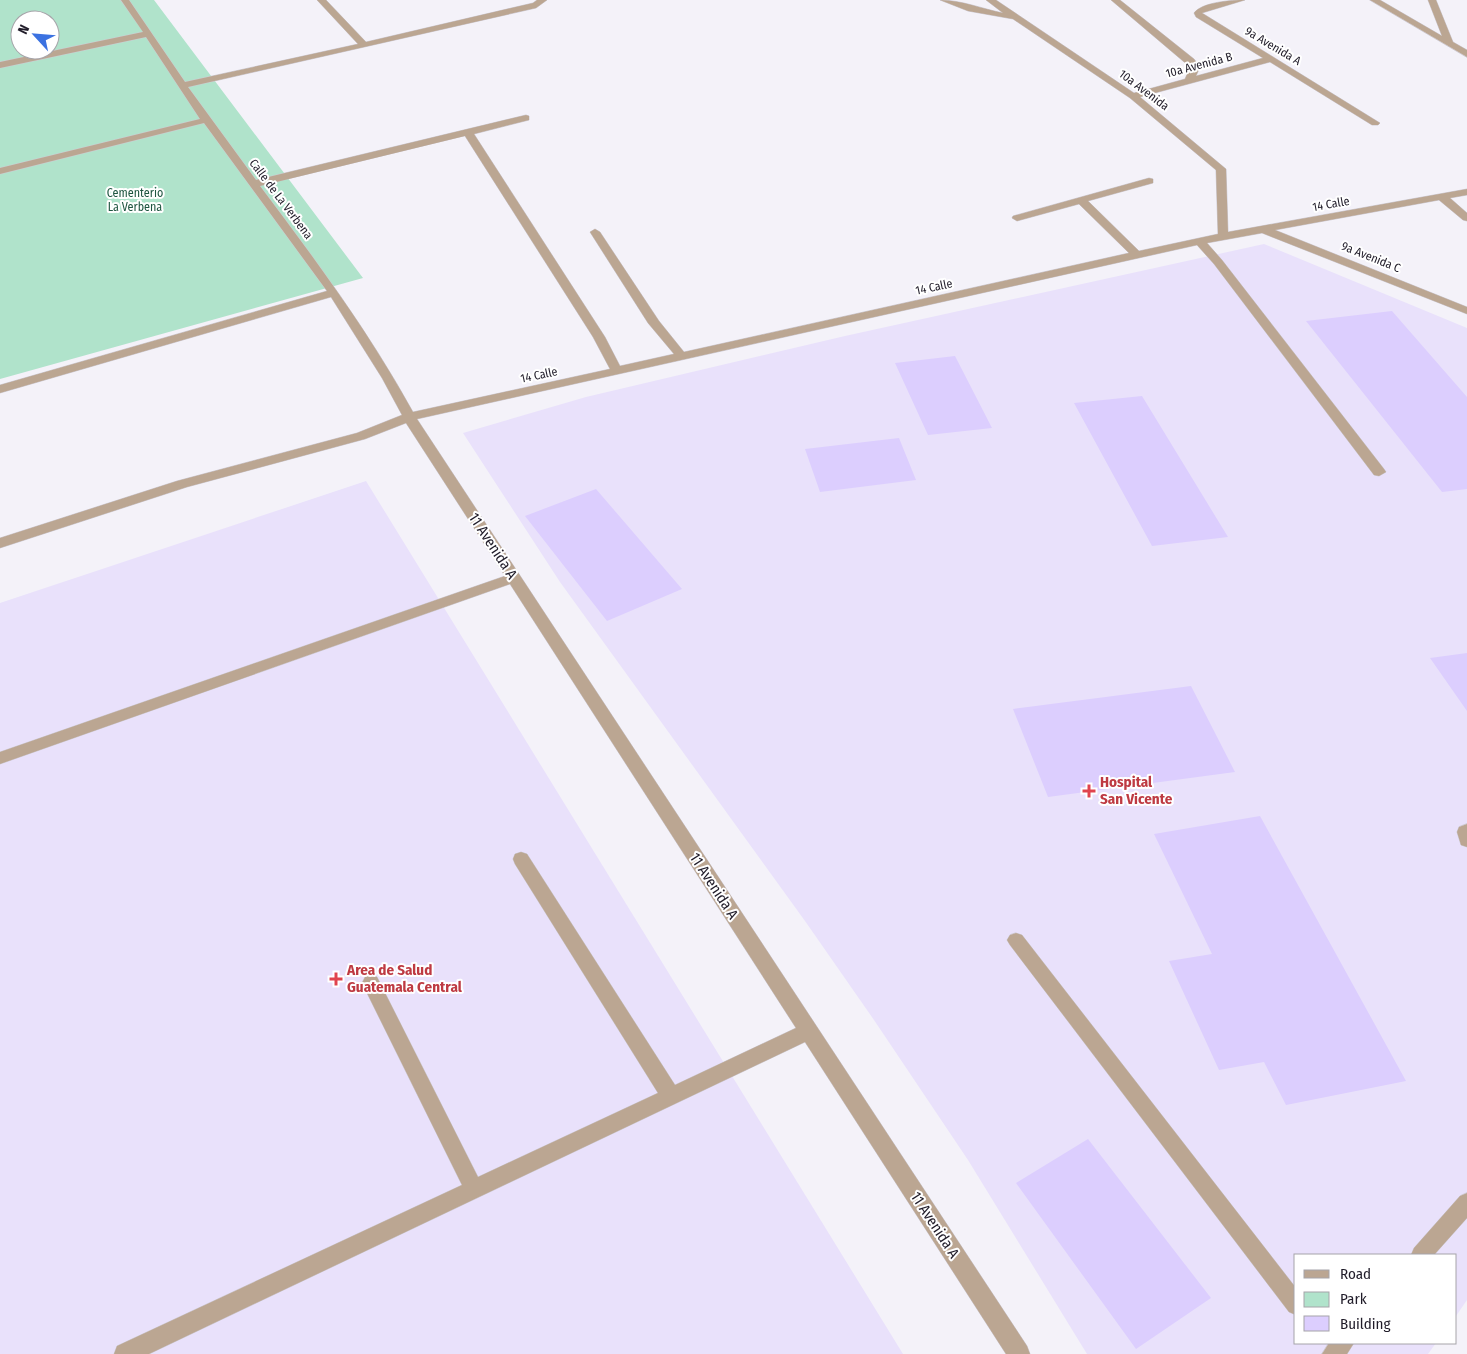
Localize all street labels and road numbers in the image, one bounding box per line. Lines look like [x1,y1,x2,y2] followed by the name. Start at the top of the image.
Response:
[1243,24,1304,69] street label: 9a Avenida A
[1164,49,1234,81] street label: 10a Avenida B
[1116,67,1172,113] street label: 10a Avenida
[246,156,316,242] street label: Calle de La Verbena
[1311,194,1351,214] street label: 14 Calle
[1339,239,1403,275] street label: 9a Avenida C
[914,276,954,298] street label: 14 Calle
[519,364,559,386] street label: 14 Calle
[465,509,521,583] street label: 11 Avenida A
[686,849,742,923] street label: 11 Avenida A
[907,1188,963,1262] street label: 11 Avenida A

